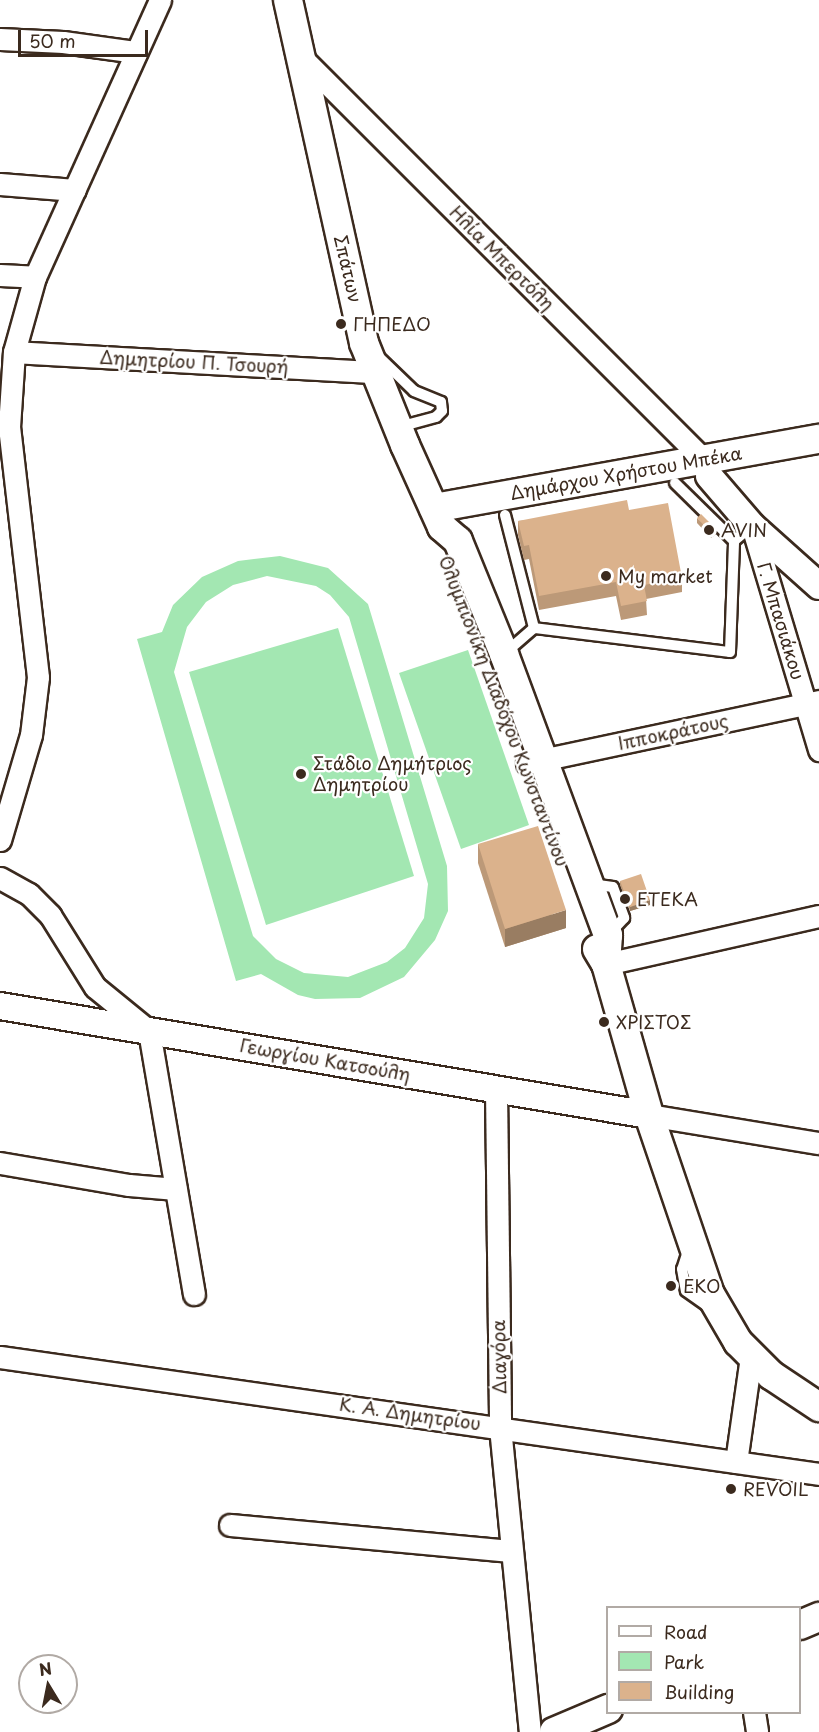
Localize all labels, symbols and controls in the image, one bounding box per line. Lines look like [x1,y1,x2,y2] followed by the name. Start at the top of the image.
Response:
[21,18,152,56] scale bar
[29,27,76,54] text: 50 m
[445,201,559,315] street label: Ηλία Μπερτόλη
[330,233,366,305] street label: Σπάτων
[353,313,431,335] place label: ΓΗΠΕΔΟ
[334,317,348,331] marker: ΓΗΠΕΔΟ
[99,346,289,378] street label: Δημητρίου Π. Τσουρή
[508,442,744,504] street label: Δημάρχου Χρήστου Μπέκα
[721,519,767,541] place label: AVIN
[702,523,716,537] marker: AVIN
[435,553,573,869] street label: Ολυμπιονίκη Διαδόχου Κωνσταντίνου
[753,559,809,683] street label: Γ. Μπασιάκου
[618,565,714,587] place label: My market
[599,569,613,583] marker: My market
[616,710,730,754] street label: Ιπποκράτους
[313,753,472,795] place label: Στάδιο Δημήτριος Δημητρίου
[294,767,308,781] marker: Στάδιο Δημήτριος Δημητρίου
[637,888,698,910] place label: ΕΤΕΚΑ
[618,892,632,906] marker: ΕΤΕΚΑ
[616,1011,691,1033] place label: ΧΡΙΣΤΟΣ
[597,1015,611,1029] marker: ΧΡΙΣΤΟΣ
[238,1034,412,1086] street label: Γεωργίου Κατσούλη
[683,1275,720,1297] place label: EKO
[664,1279,678,1293] marker: EKO
[488,1320,510,1394] street label: Διαγόρα
[338,1393,482,1435] street label: Κ. Α. Δημητρίου
[743,1478,808,1500] place label: REVOIL
[724,1482,738,1496] marker: REVOIL
[606,1606,801,1714] legend
[664,1618,708,1645] text: Road
[664,1648,704,1675] text: Park
[18,1654,78,1714] north arrow
[37,1655,54,1681] text: N
[664,1678,734,1705] text: Building

